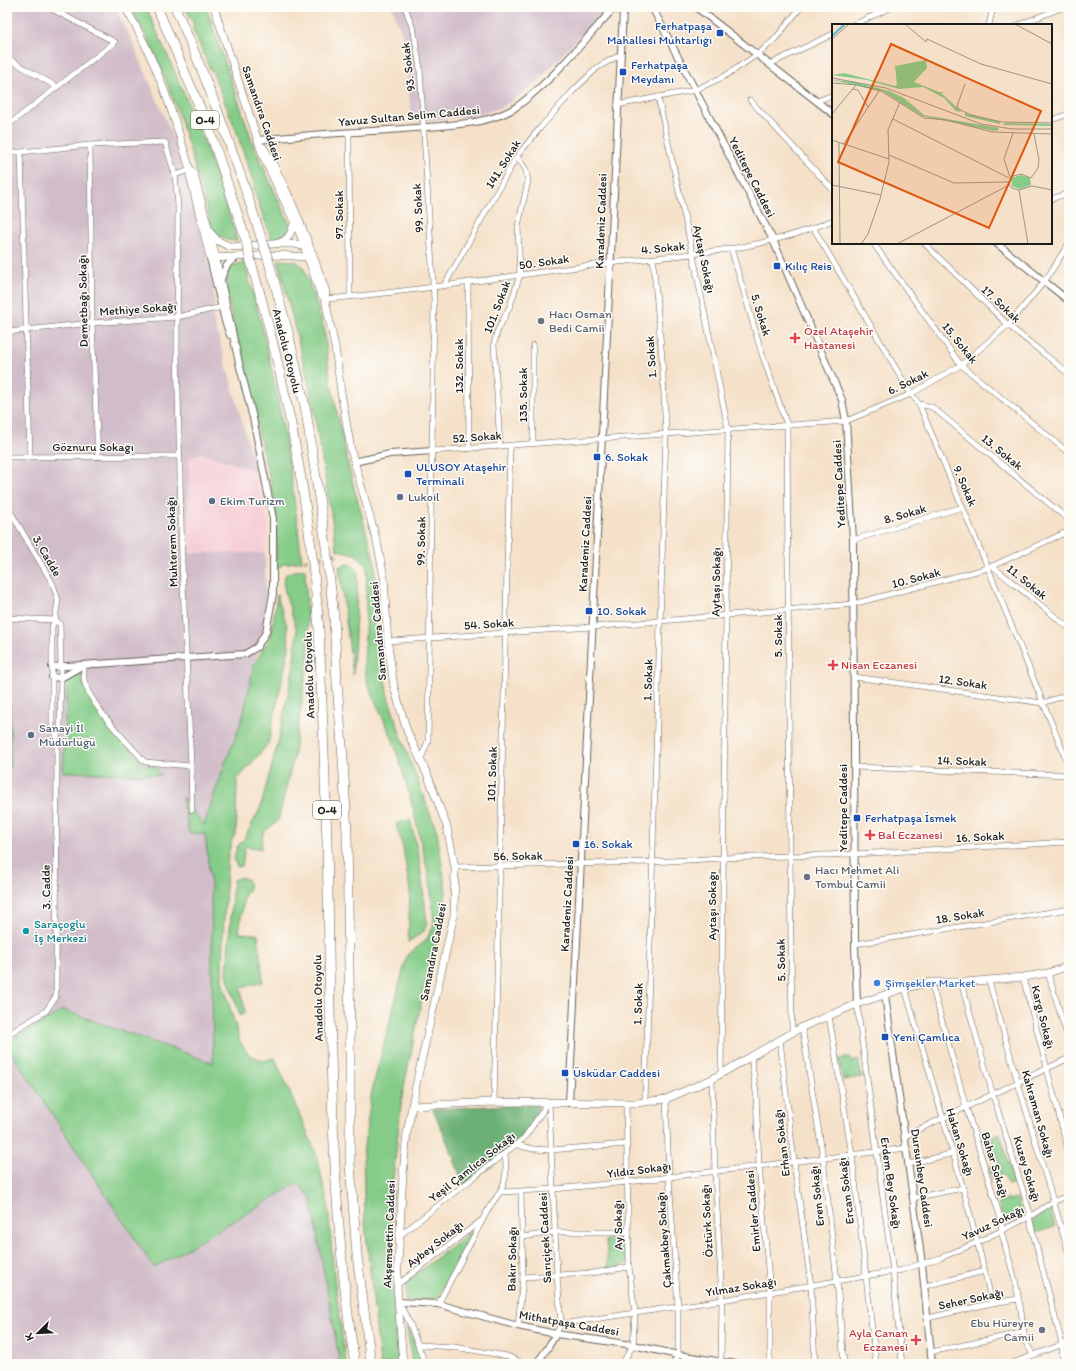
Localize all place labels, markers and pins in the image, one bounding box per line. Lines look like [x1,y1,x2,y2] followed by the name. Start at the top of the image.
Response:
[607,19,713,47] place label: Ferhatpaşa Mahallesi Muhtarlığı
[715,28,725,38] marker: Ferhatpaşa Mahallesi Muhtarlığı
[631,58,689,86] place label: Ferhatpaşa Meydanı
[618,67,628,77] marker: Ferhatpaşa Meydanı
[785,259,832,273] place label: Kılıç Reis
[772,261,782,271] marker: Kılıç Reis
[549,307,612,335] place label: Hacı Osman Bedi Camii
[536,316,546,326] marker: Hacı Osman Bedi Camii
[804,324,874,352] place label: Özel Ataşehir Hastanesi
[789,332,801,344] marker: Özel Ataşehir Hastanesi
[605,450,648,464] place label: 6. Sokak
[592,452,602,462] marker: 6. Sokak
[416,460,507,488] place label: ULUSOY Ataşehir Terminali
[403,469,413,479] marker: ULUSOY Ataşehir Terminali
[408,490,440,504] place label: Lukoil
[395,492,405,502] marker: Lukoil
[220,494,285,508] place label: Ekim Turizm
[207,496,217,506] marker: Ekim Turizm
[597,604,647,618] place label: 10. Sokak
[584,606,594,616] marker: 10. Sokak
[841,658,917,672] place label: Nisan Eczanesi
[828,660,838,670] marker: Nisan Eczanesi
[39,721,96,749] place label: Sanayi İl Müdürlüğü
[26,730,36,740] marker: Sanayi İl Müdürlüğü
[865,811,957,825] place label: Ferhatpaşa İsmek
[852,813,862,823] marker: Ferhatpaşa İsmek
[878,828,943,842] place label: Bal Eczanesi
[865,830,875,840] marker: Bal Eczanesi
[584,837,633,851] place label: 16. Sokak
[571,839,581,849] marker: 16. Sokak
[815,863,899,891] place label: Hacı Mehmet Ali Tombul Camii
[802,872,812,882] marker: Hacı Mehmet Ali Tombul Camii
[34,917,87,945] place label: Saraçoğlu İş Merkezi
[21,926,31,936] marker: Saraçoğlu İş Merkezi
[885,976,976,990] place label: Şimşekler Market
[872,978,882,988] marker: Şimşekler Market
[893,1030,961,1044] place label: Yeni Çamlıca
[880,1032,890,1042] marker: Yeni Çamlıca
[573,1066,660,1080] place label: Üsküdar Caddesi
[560,1068,570,1078] marker: Üsküdar Caddesi
[970,1316,1034,1344] place label: Ebu Hüreyre Camii
[1037,1325,1047,1335] marker: Ebu Hüreyre Camii
[849,1326,908,1354] place label: Ayla Canan Eczanesi
[911,1335,921,1345] marker: Ayla Canan Eczanesi

